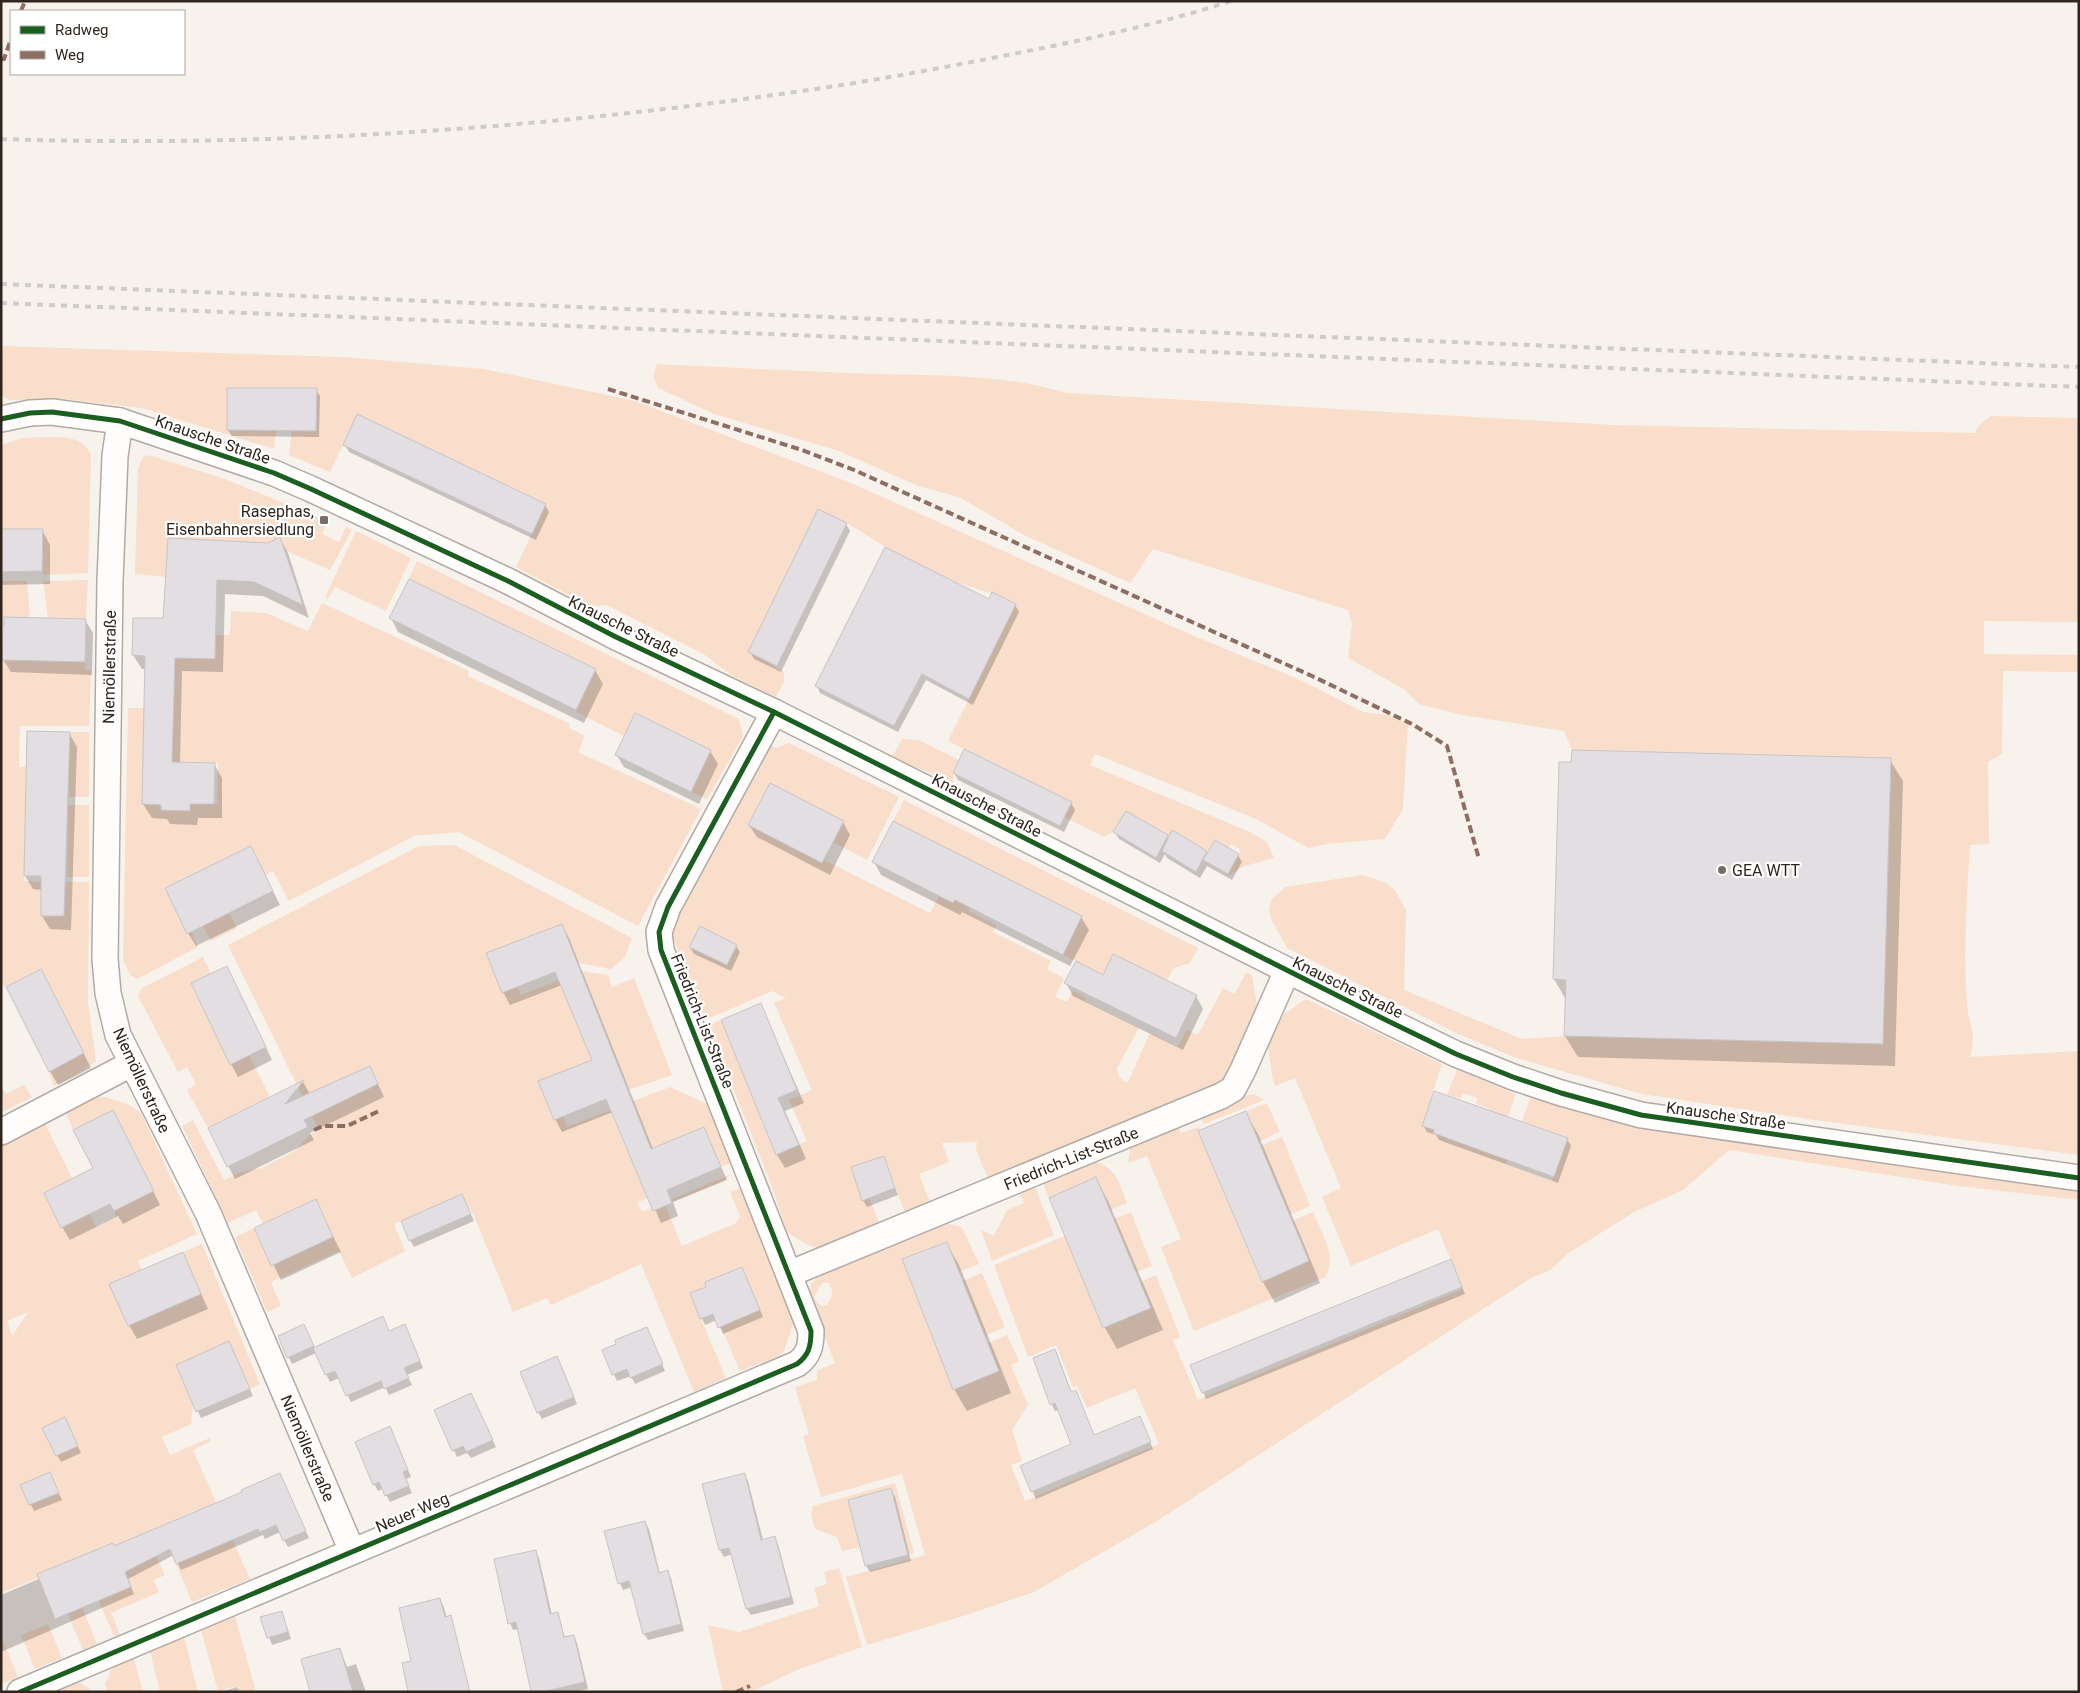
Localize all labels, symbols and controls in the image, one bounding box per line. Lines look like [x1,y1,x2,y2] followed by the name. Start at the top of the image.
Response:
[10,10,185,75] legend
[55,21,109,39] text: Radweg
[55,46,84,64] text: Weg
[153,411,273,468] street label: Knausche Straße
[166,502,314,539] place label: Rasephas, Eisenbahnersiedlung
[318,514,330,526] marker: Rasephas, Eisenbahnersiedlung
[565,591,682,661] street label: Knausche Straße
[99,610,120,724] street label: Niemöllerstraße
[929,770,1045,841] street label: Knausche Straße
[1732,861,1800,880] place label: GEA WTT
[1716,864,1728,876] marker: GEA WTT
[667,951,738,1091] street label: Friedrich-List-Straße
[1289,952,1406,1022] street label: Knausche Straße
[109,1025,174,1136] street label: Niemöllerstraße
[1665,1098,1787,1133] street label: Knausche Straße
[1001,1123,1141,1194] street label: Friedrich-List-Straße
[277,1392,339,1504] street label: Niemöllerstraße
[373,1488,452,1536] street label: Neuer Weg

